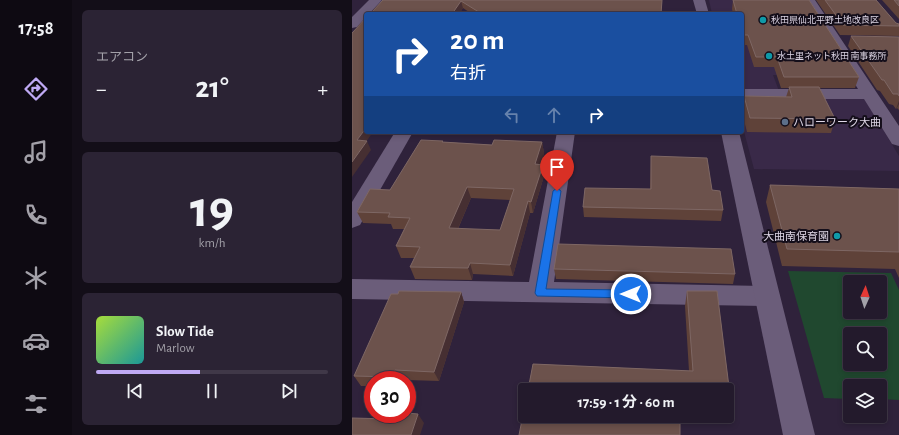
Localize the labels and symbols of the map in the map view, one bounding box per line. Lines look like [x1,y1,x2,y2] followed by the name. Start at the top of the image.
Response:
[758,15,768,25] marker: 秋田県仙北平野土地改良区
[771,15,879,25] place label: 秋田県仙北平野土地改良区
[764,51,774,61] marker: 水土里ネット秋田 南事務所
[777,51,887,61] place label: 水土里ネット秋田 南事務所
[780,117,790,127] marker: ハローワーク大曲
[793,117,881,128] place label: ハローワーク大曲
[540,150,574,191] pin
[763,230,829,242] place label: 大曲南保育園
[832,231,842,241] marker: 大曲南保育園
[610,273,652,315] position arrow
[843,275,887,319] north arrow
[364,371,416,423] speed limit sign: 30

